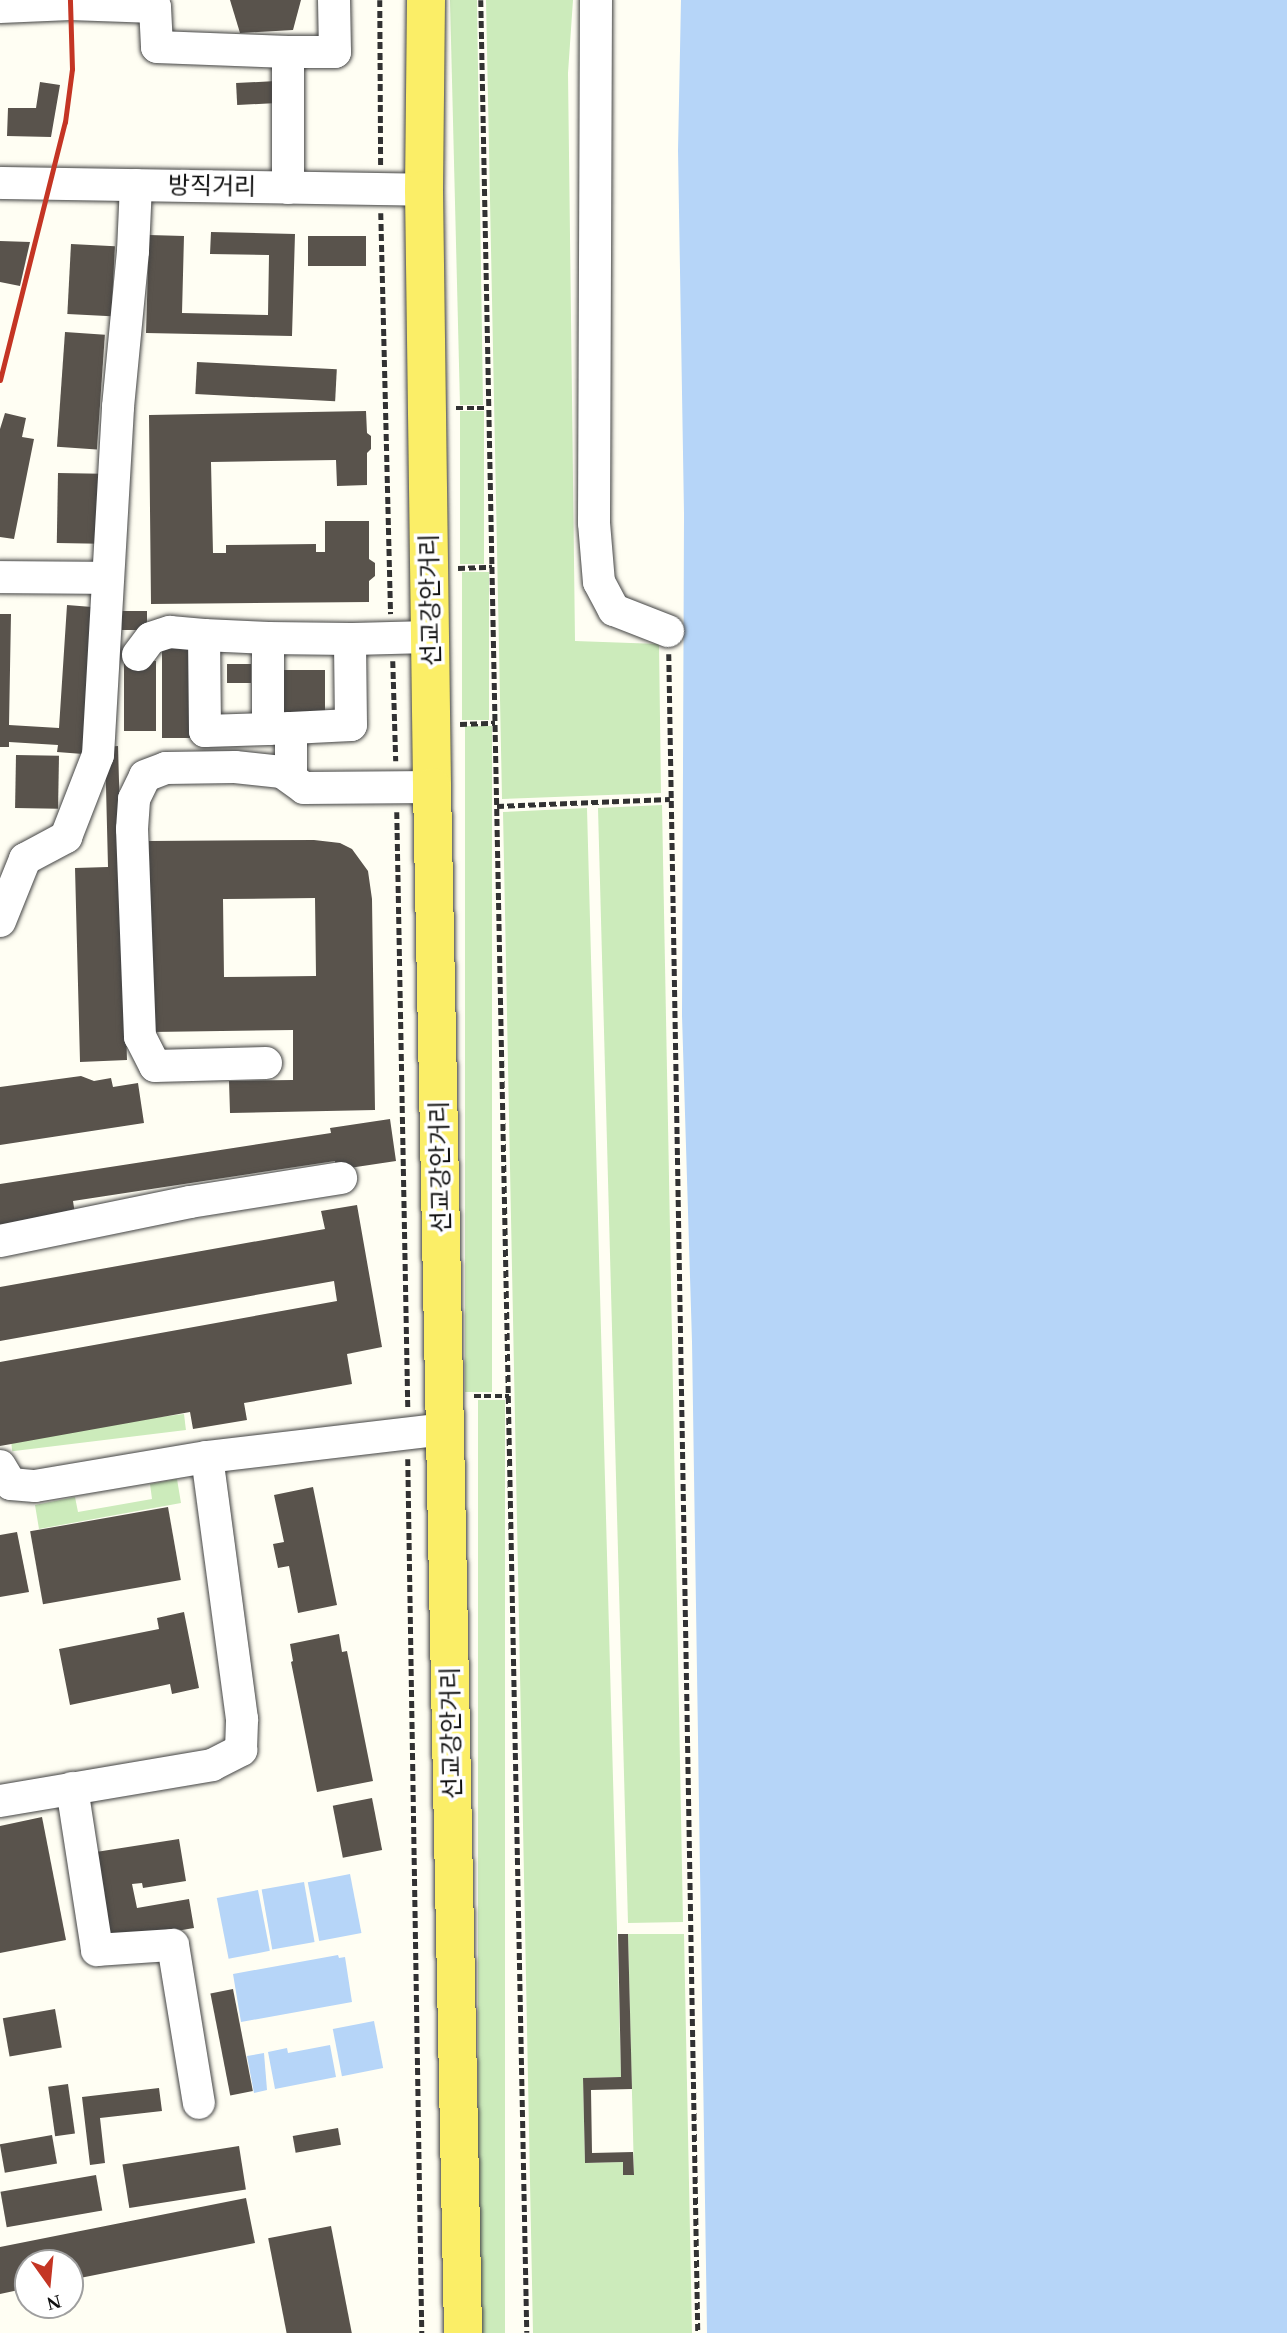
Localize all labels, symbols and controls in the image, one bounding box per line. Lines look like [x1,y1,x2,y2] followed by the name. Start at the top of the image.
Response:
[168,172,256,202] street label: 방직거리
[415,534,447,666] street label: 선교강안거리
[425,1101,457,1233] street label: 선교강안거리
[436,1667,468,1799] street label: 선교강안거리
[14,2249,84,2319] north arrow
[45,2291,63,2315] text: N

